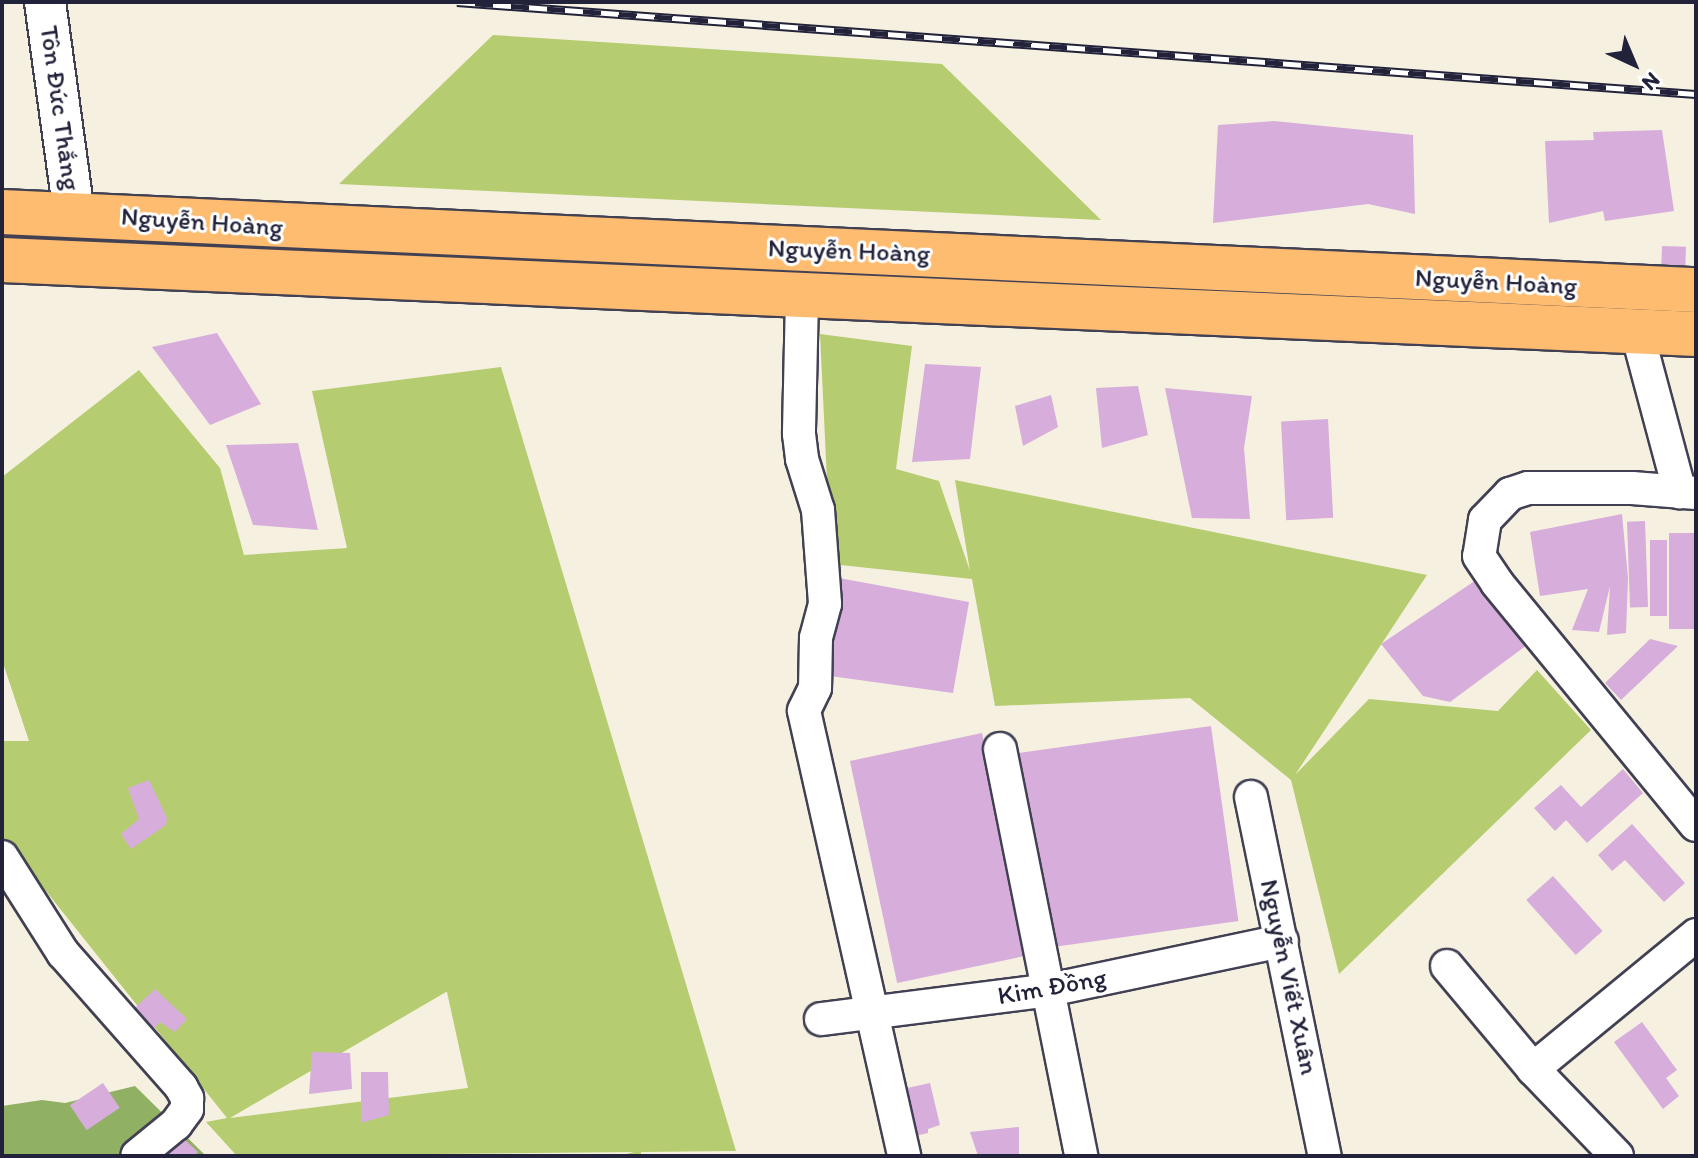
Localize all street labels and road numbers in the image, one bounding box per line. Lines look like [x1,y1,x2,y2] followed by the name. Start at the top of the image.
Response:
[33,23,87,193] street label: Tôn Đức Thắng
[120,201,284,243] street label: Nguyễn Hoàng
[767,233,931,269] street label: Nguyễn Hoàng
[1414,262,1578,302] street label: Nguyễn Hoàng
[1253,876,1325,1078] street label: Nguyễn Viết Xuân
[995,962,1109,1012] street label: Kim Đồng

